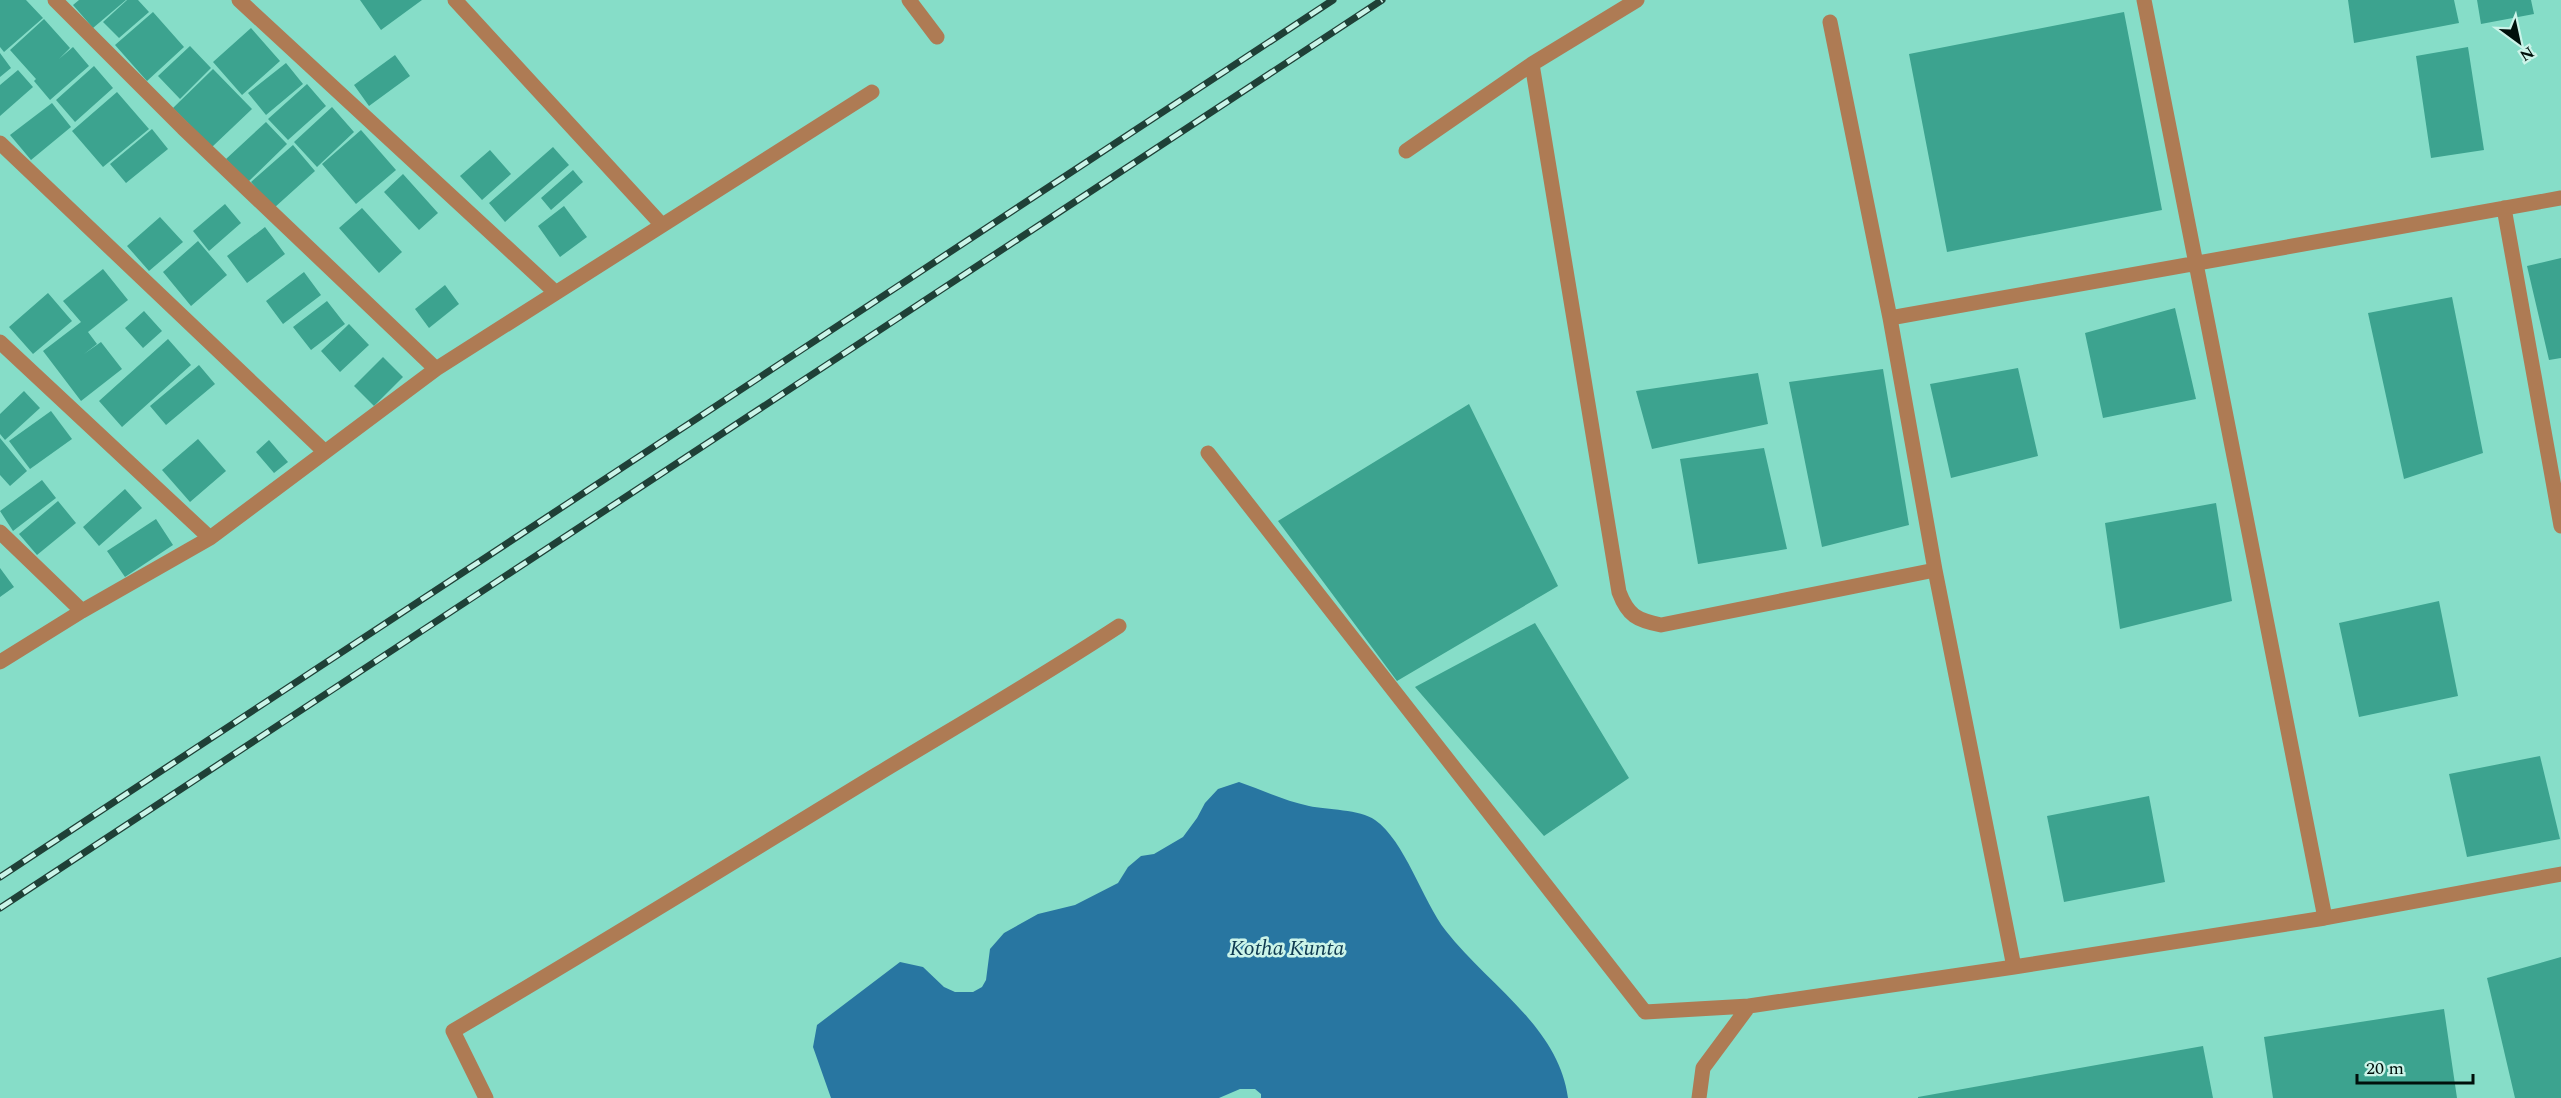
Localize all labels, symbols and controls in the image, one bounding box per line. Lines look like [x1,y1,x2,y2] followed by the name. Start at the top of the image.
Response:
[2489,12,2549,72] north arrow
[2515,40,2539,67] text: N
[1230,932,1344,965] water label: Kotha Kunta
[2357,1047,2472,1085] scale bar
[2366,1055,2404,1082] text: 20 m

